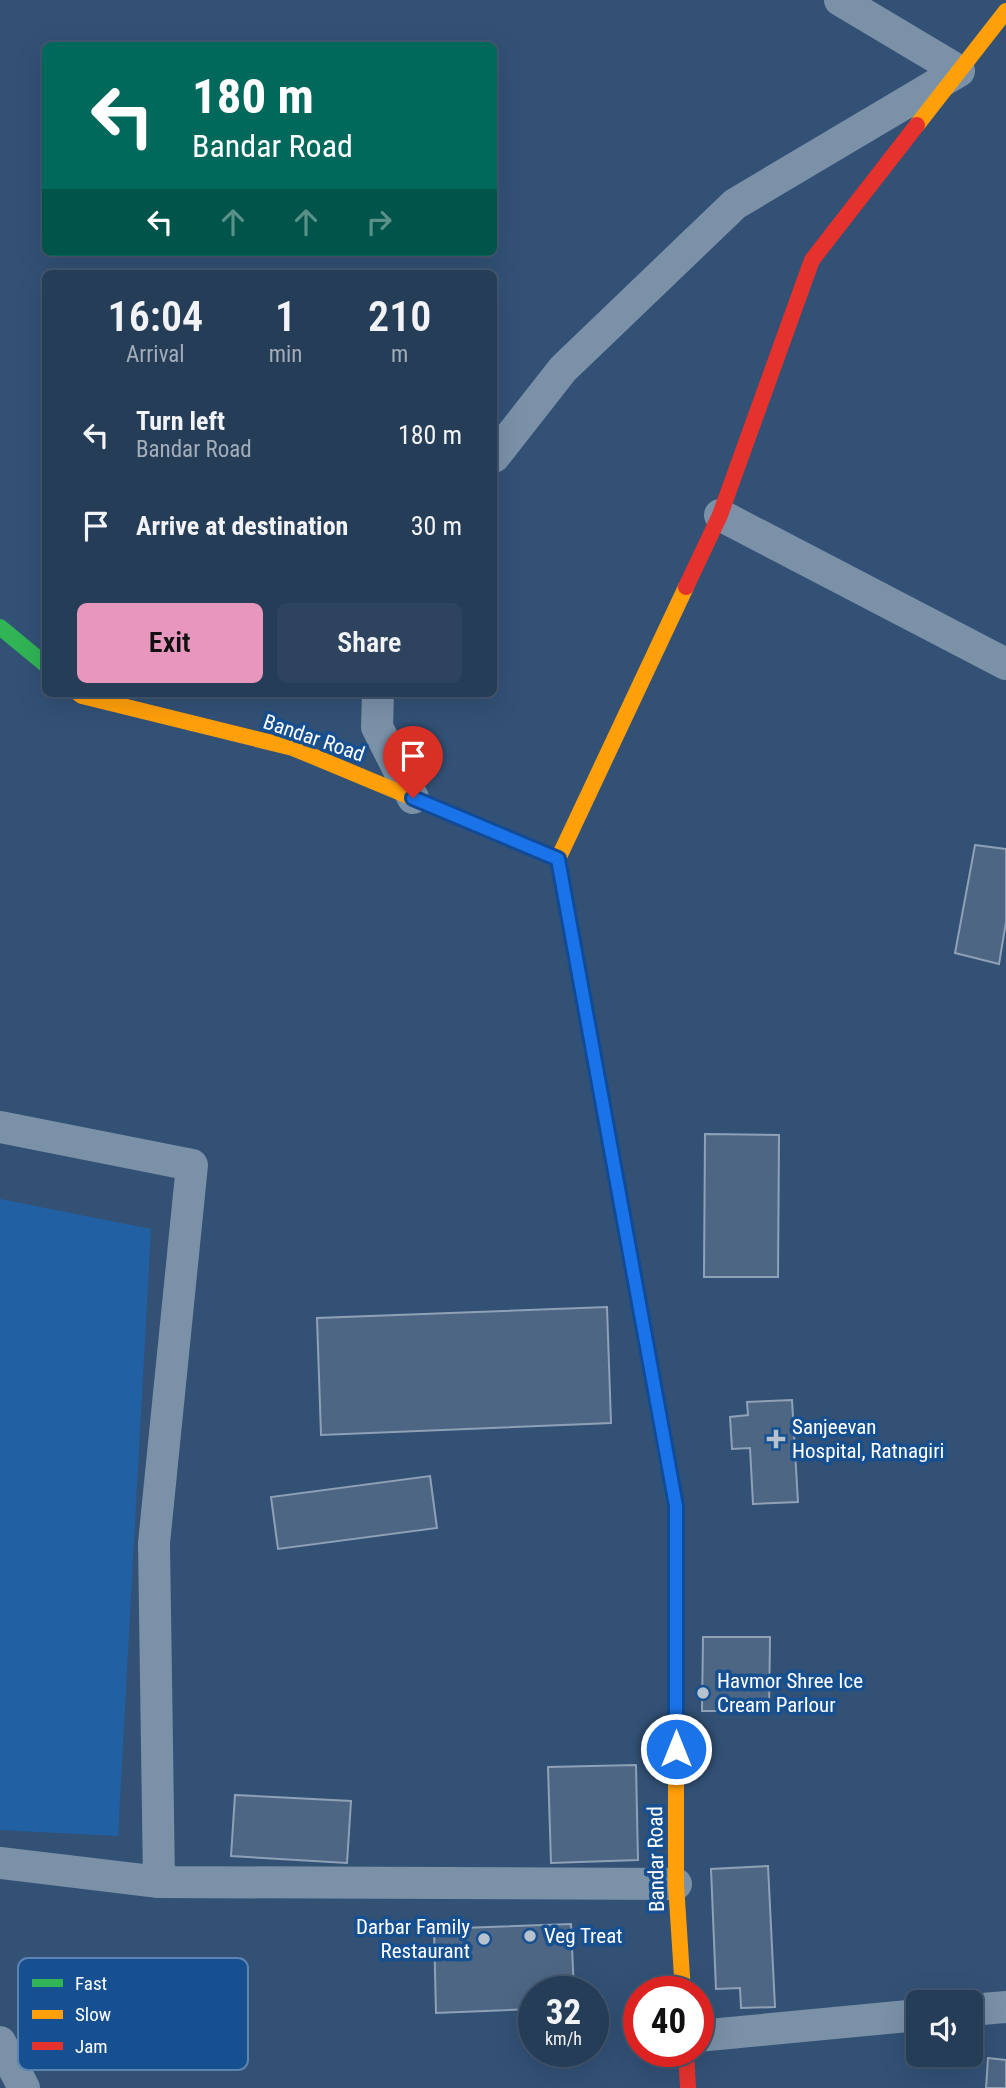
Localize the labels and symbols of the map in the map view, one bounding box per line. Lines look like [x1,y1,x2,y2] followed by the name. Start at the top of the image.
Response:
[260,709,368,767] street label: Bandar Road
[383,726,443,798] pin
[792,1415,944,1463] place label: Sanjeevan Hospital, Ratnagiri
[766,1429,786,1449] marker: Sanjeevan Hospital, Ratnagiri
[717,1669,863,1717] place label: Havmor Shree Ice Cream Parlour
[695,1685,711,1701] marker: Havmor Shree Ice Cream Parlour
[639,1712,713,1786] position arrow
[643,1806,669,1912] street label: Bandar Road
[356,1915,470,1963] place label: Darbar Family Restaurant
[544,1924,622,1948] place label: Veg Treat
[522,1928,538,1944] marker: Veg Treat
[476,1931,492,1947] marker: Darbar Family Restaurant
[18,1958,248,2070] legend
[75,1972,107,1995] text: Fast
[623,1976,714,2067] speed limit sign: 40
[75,2003,111,2026] text: Slow
[75,2035,108,2058] text: Jam

